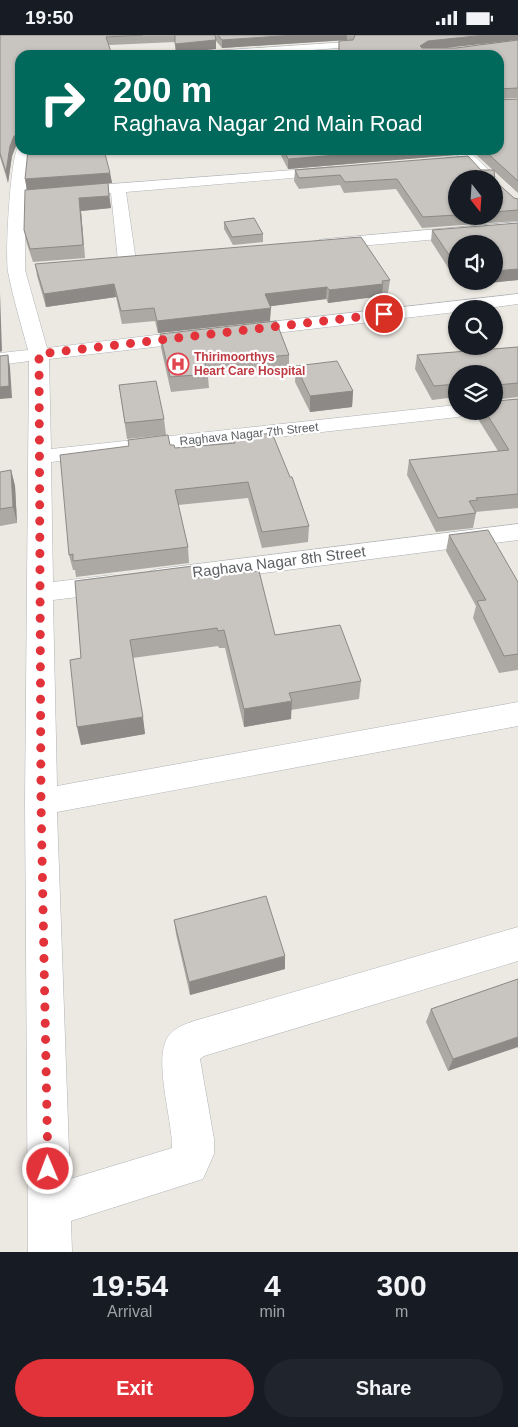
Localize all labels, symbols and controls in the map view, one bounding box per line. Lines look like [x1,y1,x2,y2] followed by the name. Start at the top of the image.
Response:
[25,7,74,28] text: 19:50
[30,70,95,135] icon: right
[113,70,212,109] text: 200 m
[113,111,422,136] text: Raghava Nagar 2nd Main Road
[448,170,502,225] north arrow
[448,170,503,420] map controls
[448,235,503,290] button: sound
[363,293,405,335] pin
[370,300,398,328] icon: arrive
[448,300,503,355] button: search
[194,350,305,378] place label: Thirimoorthys Heart Care Hospital
[166,352,190,376] hospital icon: Thirimoorthys Heart Care Hospital
[448,365,503,420] button: layers
[179,420,320,448] street label: Raghava Nagar 7th Street
[191,542,367,581] street label: Raghava Nagar 8th Street
[21,1142,73,1194] position arrow
[91,1269,168,1302] text: 19:54
[264,1269,281,1302] text: 4
[377,1269,427,1302] text: 300
[107,1303,152,1320] text: Arrival
[259,1303,285,1320] text: min
[395,1303,408,1320] text: m
[15,1359,254,1417] button: Exit
[264,1359,503,1417] button: Share

